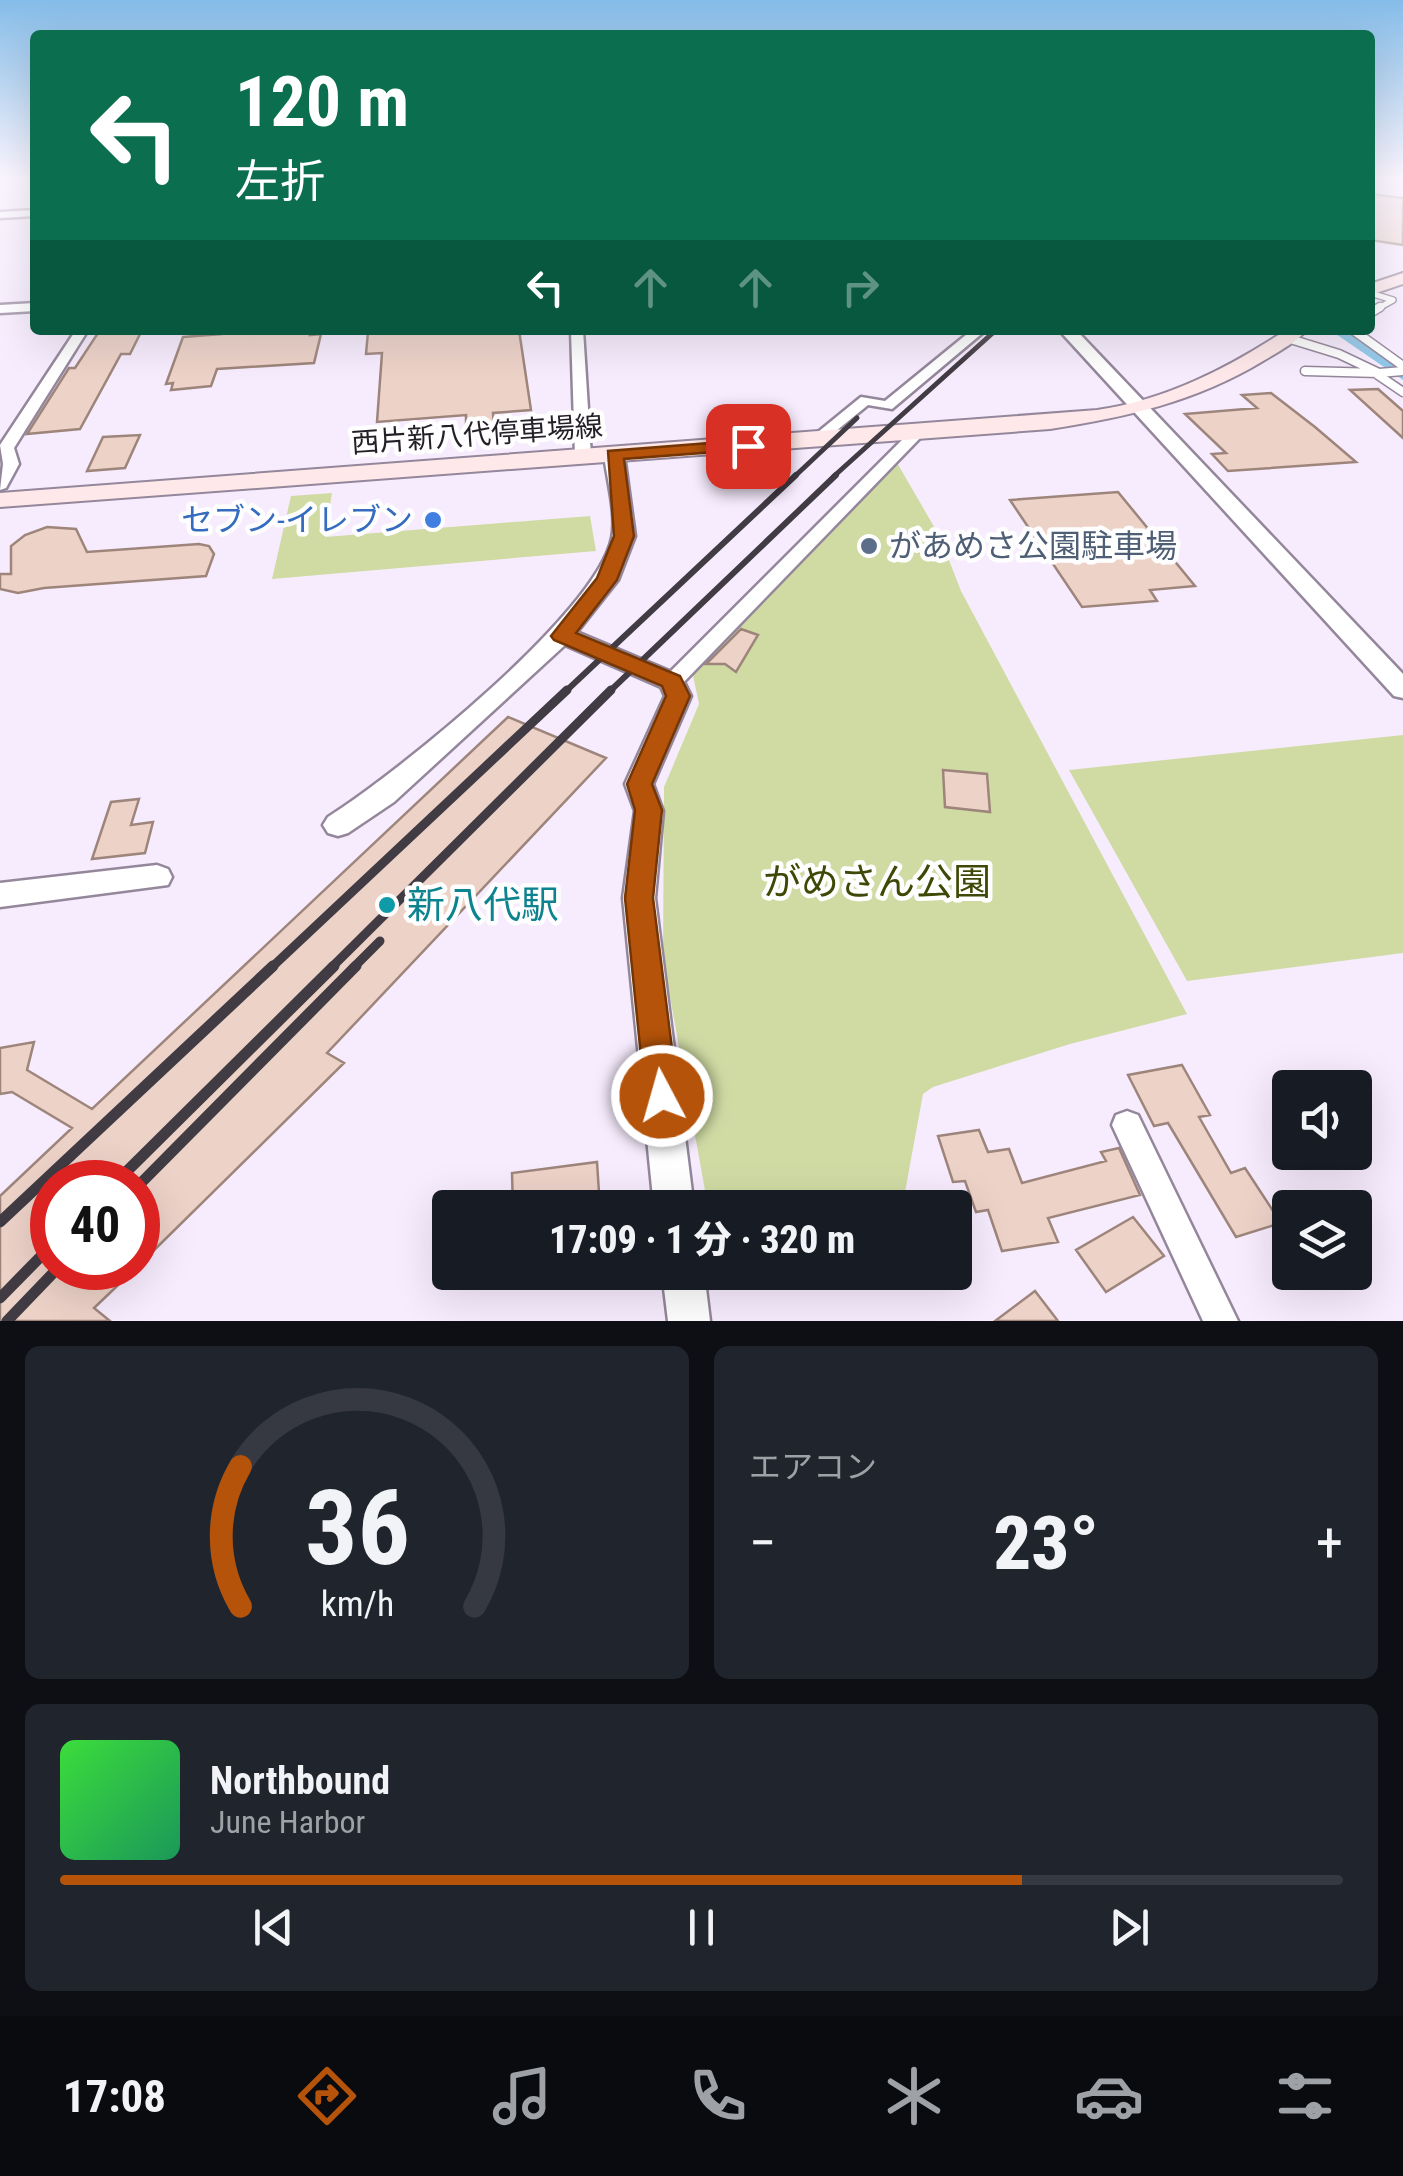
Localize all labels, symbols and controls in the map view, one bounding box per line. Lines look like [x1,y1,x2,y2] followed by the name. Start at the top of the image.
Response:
[235,61,409,143] text: 120 m
[70,70,200,200] icon: left
[235,155,325,208] text: 左折
[518,260,573,315] icon: left
[623,260,678,315] icon: ahead
[728,260,783,315] icon: ahead
[833,260,888,315] icon: right
[706,404,791,489] pin
[350,409,604,460] street label: 西片新八代停車場線
[721,419,776,474] icon: arrive
[181,501,413,539] place label: セブン-イレブン
[422,509,444,531] marker: セブン-イレブン
[889,527,1177,565] place label: があめさ公園駐車場
[858,535,880,557] marker: があめさ公園駐車場
[763,860,991,904] park label: がめさん公園
[407,883,559,927] place label: 新八代駅
[376,894,398,916] marker: 新八代駅
[610,1044,714,1148] position arrow
[1272,1070,1372,1290] map controls
[1272,1070,1372,1170] button: sound
[30,1160,160,1290] speed limit sign: 40
[1272,1190,1372,1290] button: layers
[549,1218,855,1262] text: 17:09 · 1 分 · 320 m
[749,1448,877,1486] text: エアコン
[304,1468,410,1589] text: 36
[993,1499,1099,1587] text: 23°
[749,1511,777,1575] text: −
[1316,1511,1343,1575] text: +
[320,1583,394,1625] text: km/h
[210,1759,390,1803] text: Northbound
[210,1803,365,1841] text: June Harbor
[246,1900,301,1955] icon: previous
[674,1900,729,1955] icon: pause
[1102,1900,1157,1955] icon: next
[292,2061,362,2131] icon: directions
[487,2061,557,2131] icon: music
[683,2061,753,2131] icon: phone
[879,2061,949,2131] icon: climate
[1074,2061,1144,2131] icon: car
[1270,2061,1340,2131] icon: filters
[63,2070,166,2123] text: 17:08

